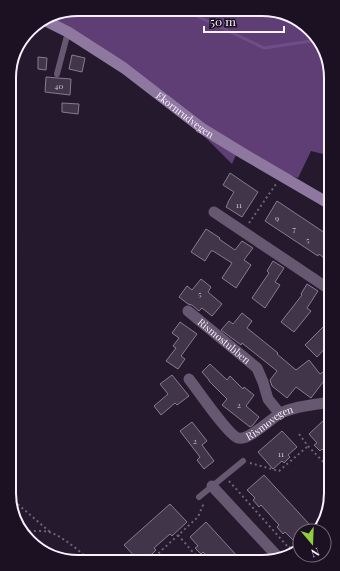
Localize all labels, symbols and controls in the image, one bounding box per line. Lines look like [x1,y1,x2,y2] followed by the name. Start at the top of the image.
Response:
[204,8,284,34] scale bar
[210,13,236,29] text: 50 m
[55,80,64,91] house number: 40
[153,88,217,141] street label: Ekornrudvegen
[236,199,242,210] house number: 11
[275,212,279,223] house number: 9
[292,223,296,234] house number: 7
[306,234,310,245] house number: 5
[198,288,202,299] house number: 5
[195,315,254,367] street label: Rismostubben
[237,399,241,410] house number: 2
[243,402,295,443] street label: Rismovegen
[193,435,197,446] house number: 2
[278,448,284,459] house number: 11
[292,523,332,563] north arrow
[309,545,322,561] text: N

